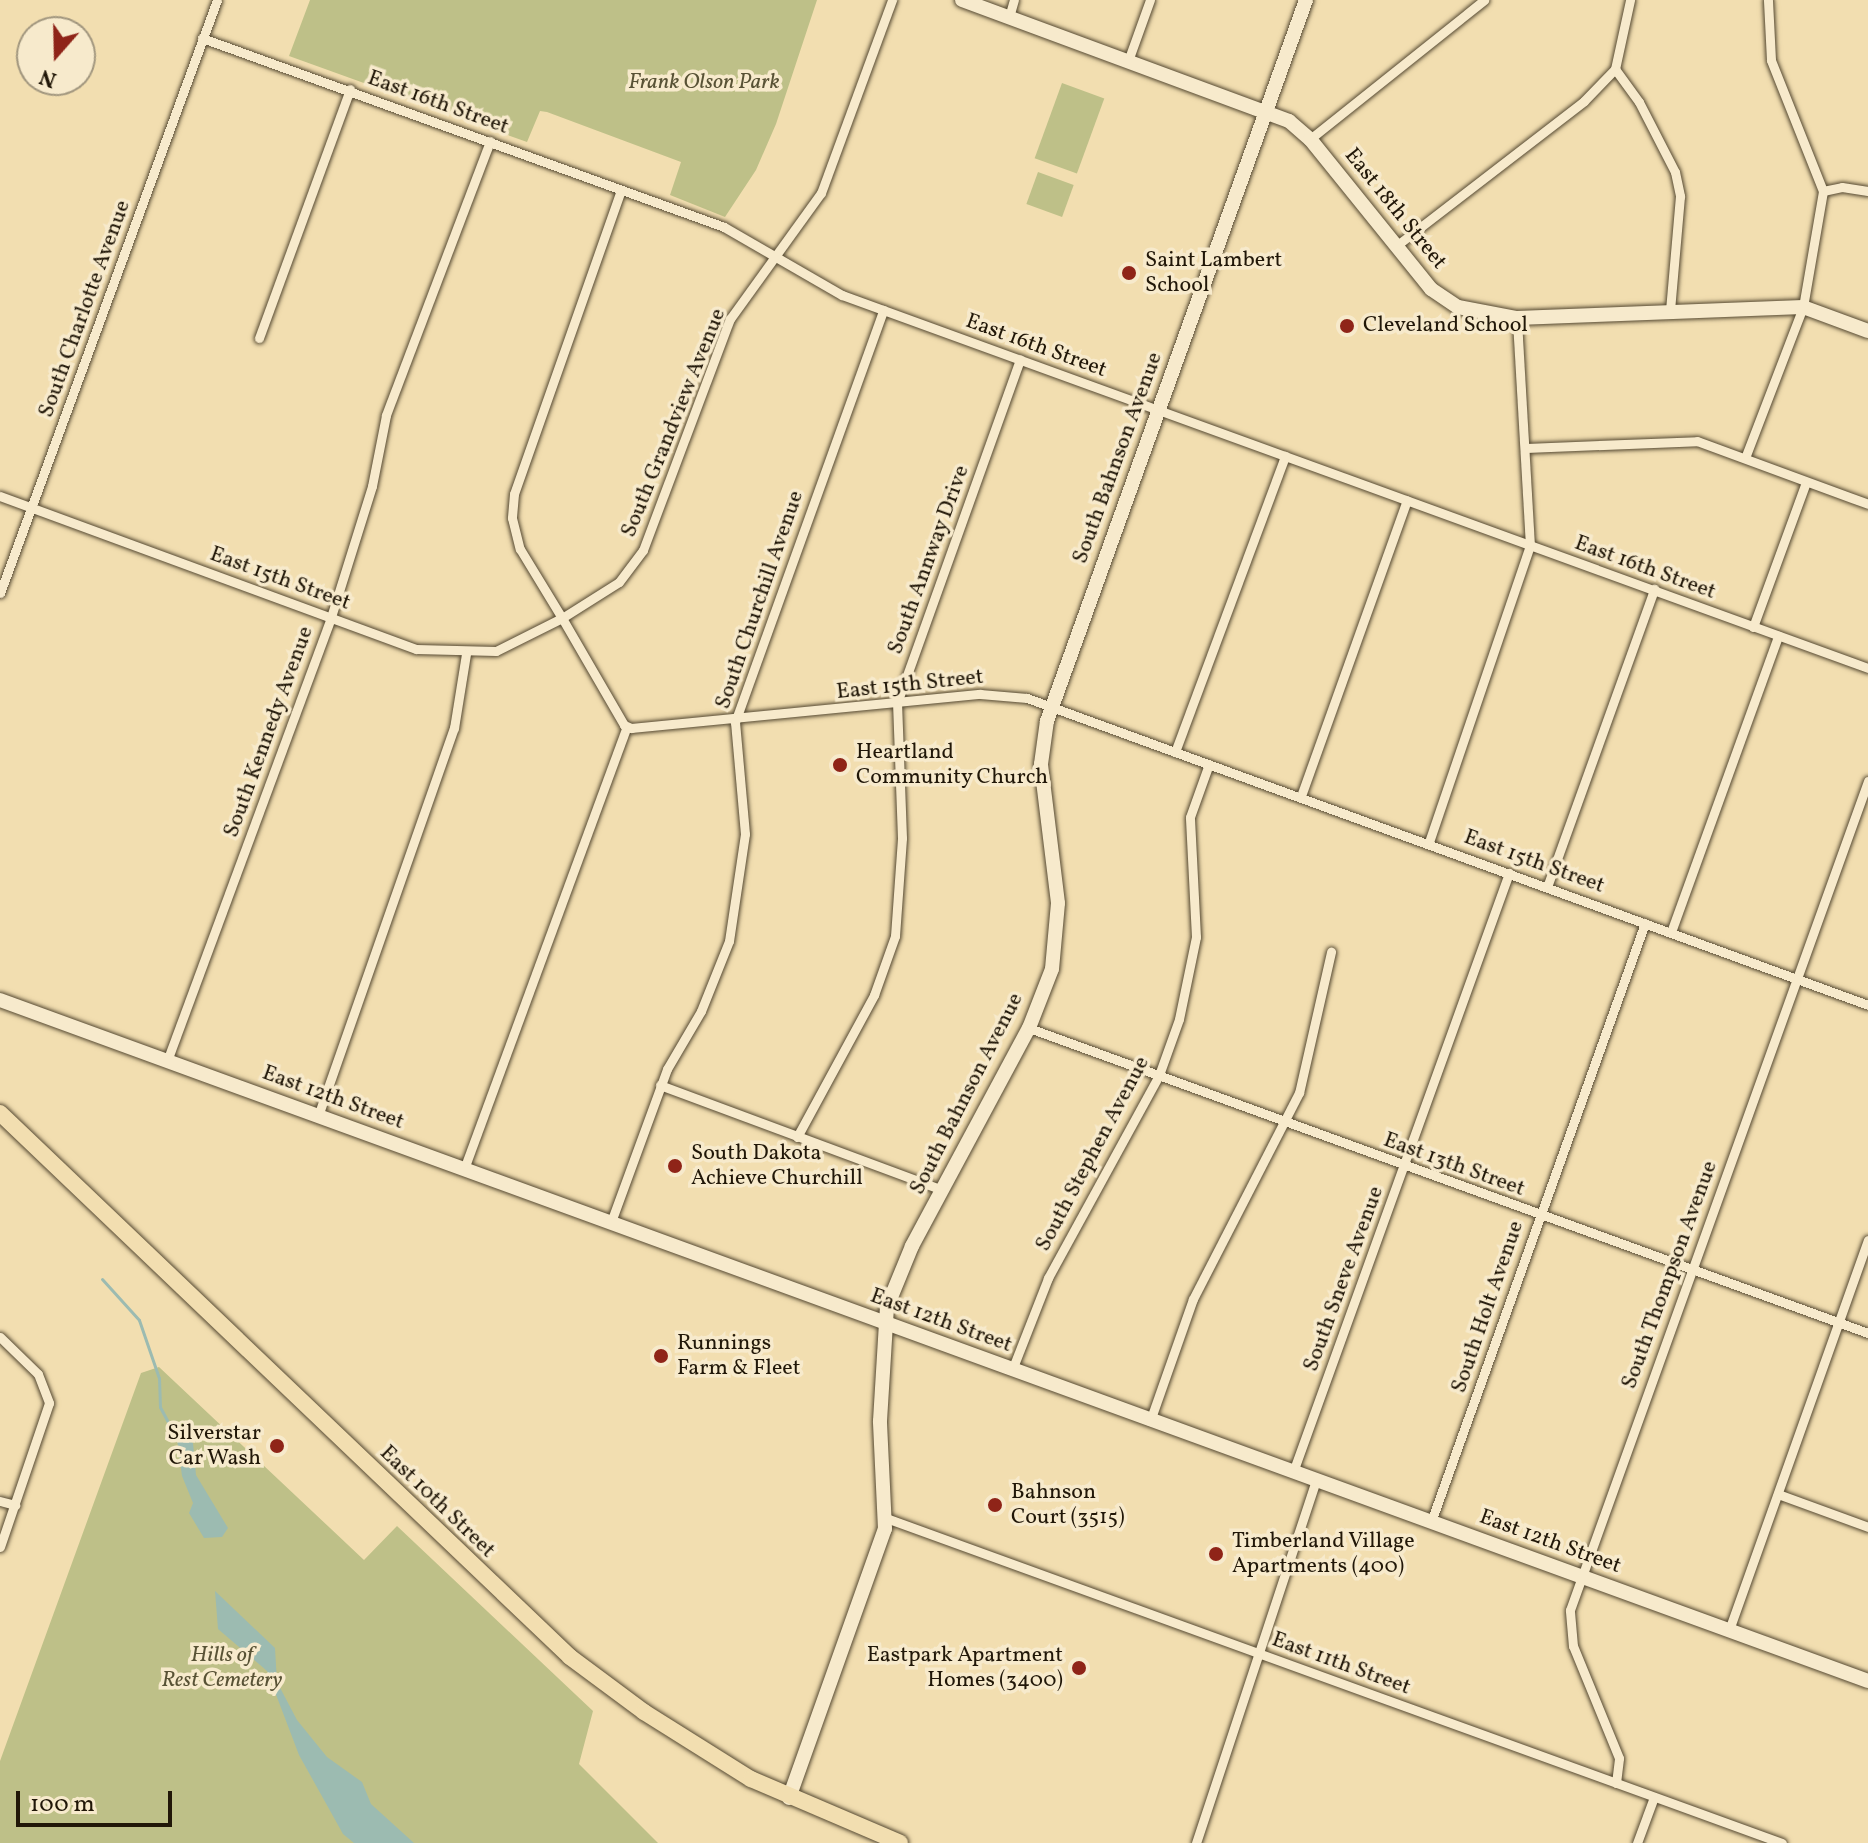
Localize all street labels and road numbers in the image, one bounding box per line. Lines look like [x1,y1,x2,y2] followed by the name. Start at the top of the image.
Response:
[364,65,512,141] street label: East 16th Street
[1338,143,1452,275] street label: East 18th Street
[33,197,137,421] street label: South Charlotte Avenue
[616,304,732,542] street label: South Grandview Avenue
[962,308,1110,384] street label: East 16th Street
[1067,349,1169,567] street label: South Bahnson Avenue
[882,462,976,658] street label: South Annway Drive
[710,487,810,713] street label: South Churchill Avenue
[1571,530,1719,606] street label: East 16th Street
[206,541,354,617] street label: East 15th Street
[218,623,320,841] street label: South Kennedy Avenue
[835,664,985,706] street label: East 15th Street
[1460,824,1608,900] street label: East 15th Street
[905,989,1029,1199] street label: South Bahnson Avenue
[1030,1052,1156,1256] street label: South Stephen Avenue
[258,1060,408,1136] street label: East 12th Street
[1380,1127,1528,1203] street label: East 13th Street
[1616,1157,1724,1393] street label: South Thompson Avenue
[1298,1183,1390,1375] street label: South Sneve Avenue
[1446,1218,1530,1396] street label: South Holt Avenue
[866,1283,1016,1359] street label: East 12th Street
[374,1440,500,1564] street label: East 10th Street
[1475,1504,1625,1580] street label: East 12th Street
[1268,1627,1414,1701] street label: East 11th Street

